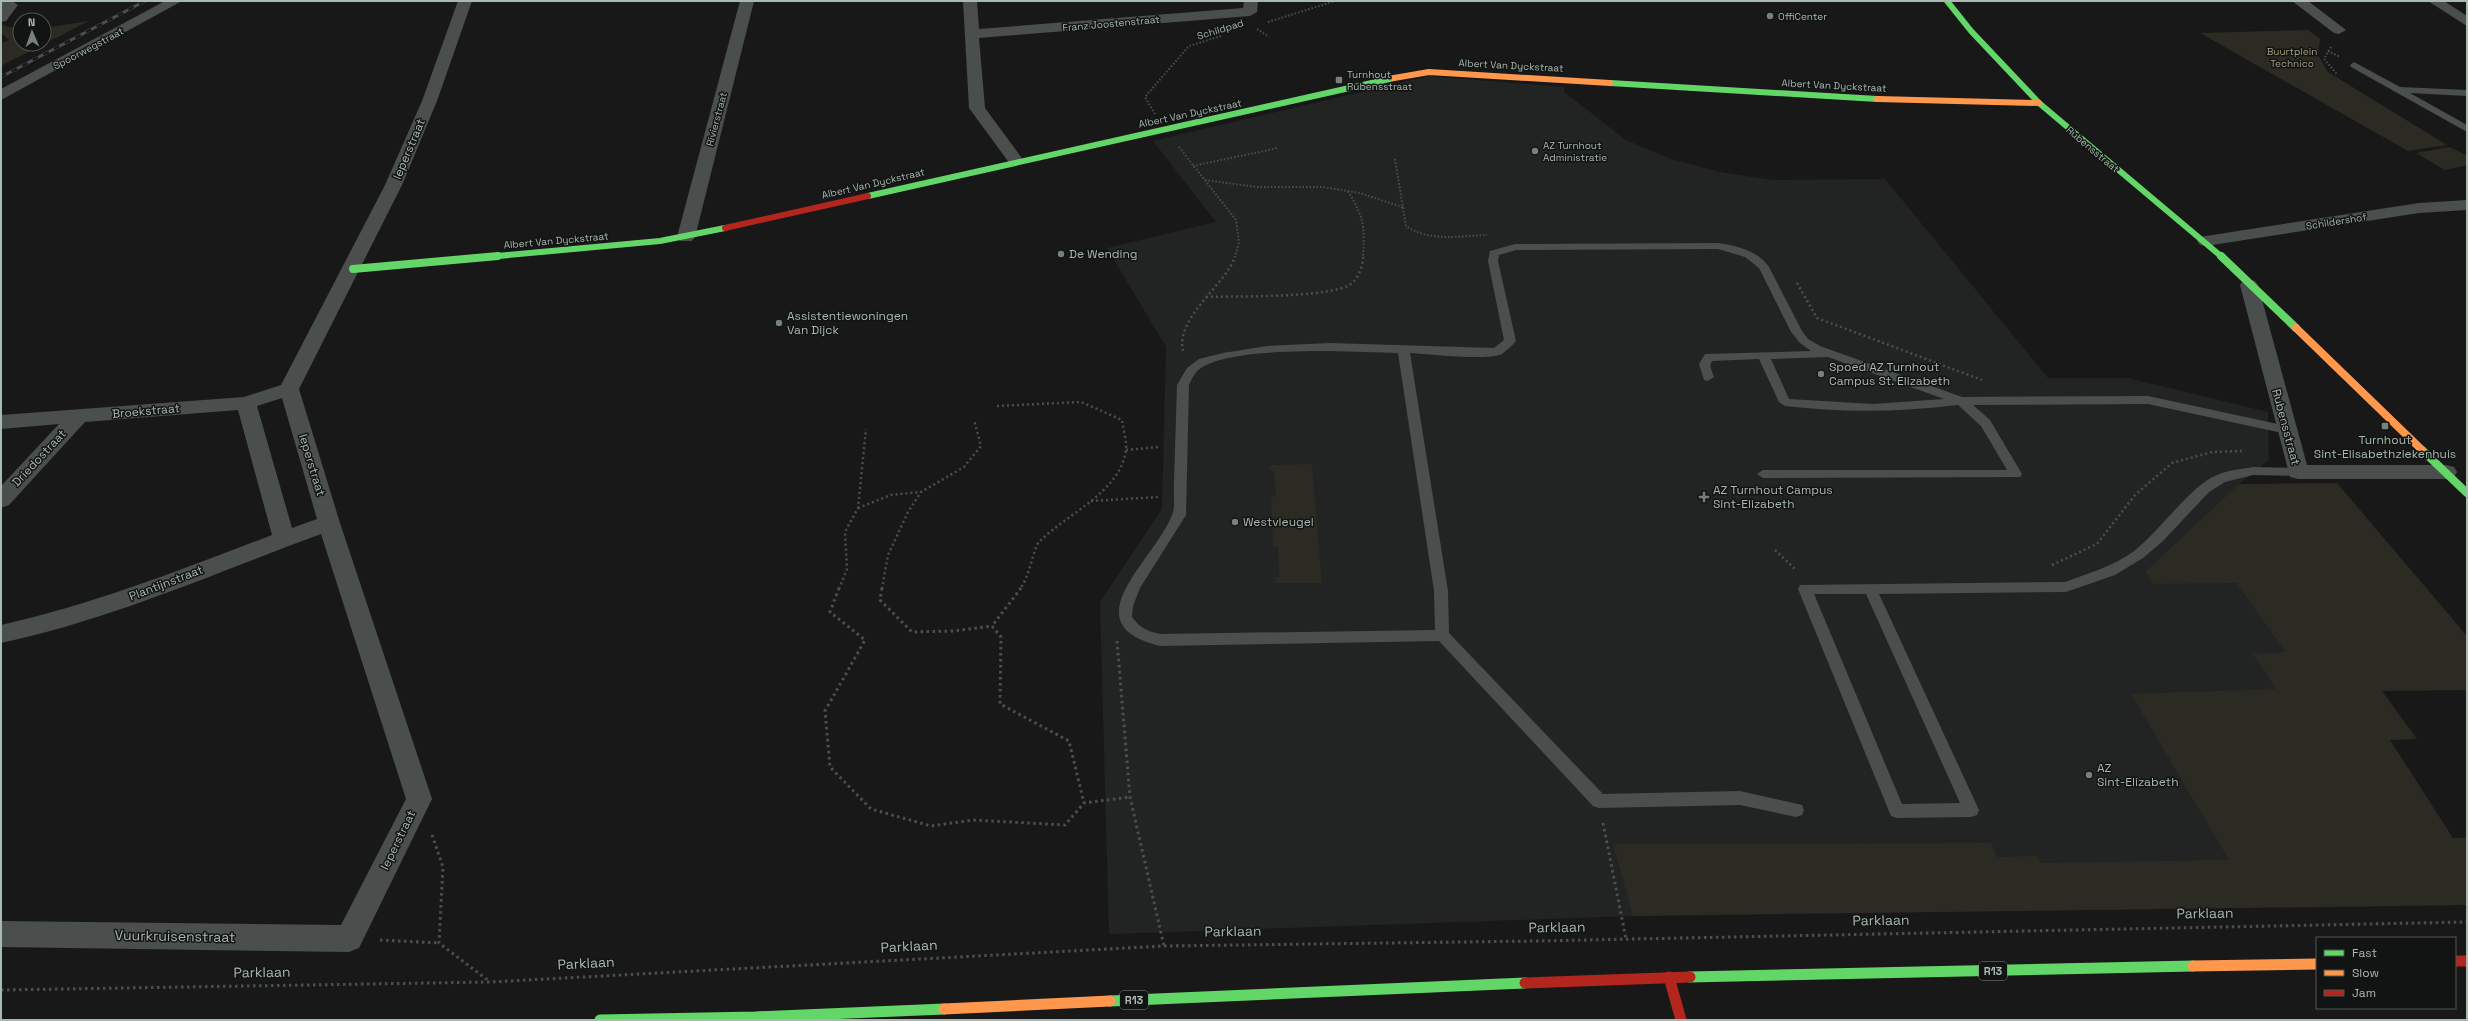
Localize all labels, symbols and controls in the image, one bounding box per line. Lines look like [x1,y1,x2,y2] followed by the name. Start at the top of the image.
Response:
[1778,10,1827,23] place label: OffiCenter
[1765,11,1775,21] marker: OffiCenter
[12,12,52,52] north arrow
[1062,13,1161,34] street label: Franz Joostenstraat
[28,15,36,29] text: N
[1195,16,1245,43] street label: Schildpad
[51,24,126,73] street label: Spoorwegstraat
[2267,45,2317,70] park label: Buurtplein Technico
[1458,56,1564,75] street label: Albert Van Dyckstraat
[1347,68,1413,93] place label: Turnhout Rubensstraat
[1334,75,1344,85] marker: Turnhout Rubensstraat
[1781,76,1887,95] street label: Albert Van Dyckstraat
[703,90,730,148] street label: Rivierstraat
[1137,96,1243,131] street label: Albert Van Dyckstraat
[389,116,429,182] street label: Ieperstraat
[2063,123,2122,176] street label: Rubensstraat
[1543,139,1607,164] place label: AZ Turnhout Administratie
[1530,146,1540,156] marker: AZ Turnhout Administratie
[820,165,926,202] street label: Albert Van Dyckstraat
[2305,210,2368,233] street label: Schildershof
[503,229,609,252] street label: Albert Van Dyckstraat
[1069,246,1138,262] place label: De Wending
[1056,249,1066,259] marker: De Wending
[787,308,908,338] place label: Assistentiewoningen Van Dijck
[774,318,784,328] marker: Assistentiewoningen Van Dijck
[1829,359,1950,389] place label: Spoed AZ Turnhout Campus St. Elizabeth
[1816,369,1826,379] marker: Spoed AZ Turnhout Campus St. Elizabeth
[2268,387,2304,467] street label: Rubensstraat
[111,400,181,422] street label: Broekstraat
[2380,421,2390,431] marker: Turnhout Sint-Elisabethziekenhuis
[8,426,70,490] street label: Driedostraat
[295,432,329,498] street label: Ieperstraat
[2314,432,2456,462] place label: Turnhout Sint-Elisabethziekenhuis
[1713,482,1833,512] place label: AZ Turnhout Campus Sint-Elizabeth
[1698,491,1710,503] marker: AZ Turnhout Campus Sint-Elizabeth
[1243,514,1314,530] place label: Westvleugel
[1230,517,1240,527] marker: Westvleugel
[127,562,205,604] street label: Plantijnstraat
[2097,760,2179,790] place label: AZ Sint-Elizabeth
[2084,770,2094,780] marker: AZ Sint-Elizabeth
[377,808,419,872] street label: Ieperstraat
[2176,904,2234,922] street label: Parklaan
[1852,911,1910,929] street label: Parklaan
[1528,918,1586,936] street label: Parklaan
[1204,922,1262,940] street label: Parklaan
[114,926,236,946] street label: Vuurkruisenstraat
[880,936,938,956] street label: Parklaan
[2316,937,2456,1009] legend
[2352,945,2377,961] text: Fast
[557,953,615,973] street label: Parklaan
[1979,962,2007,980] road number: R13
[233,963,291,981] street label: Parklaan
[2352,965,2379,981] text: Slow
[2352,985,2376,1001] text: Jam
[1120,991,1148,1009] road number: R13

